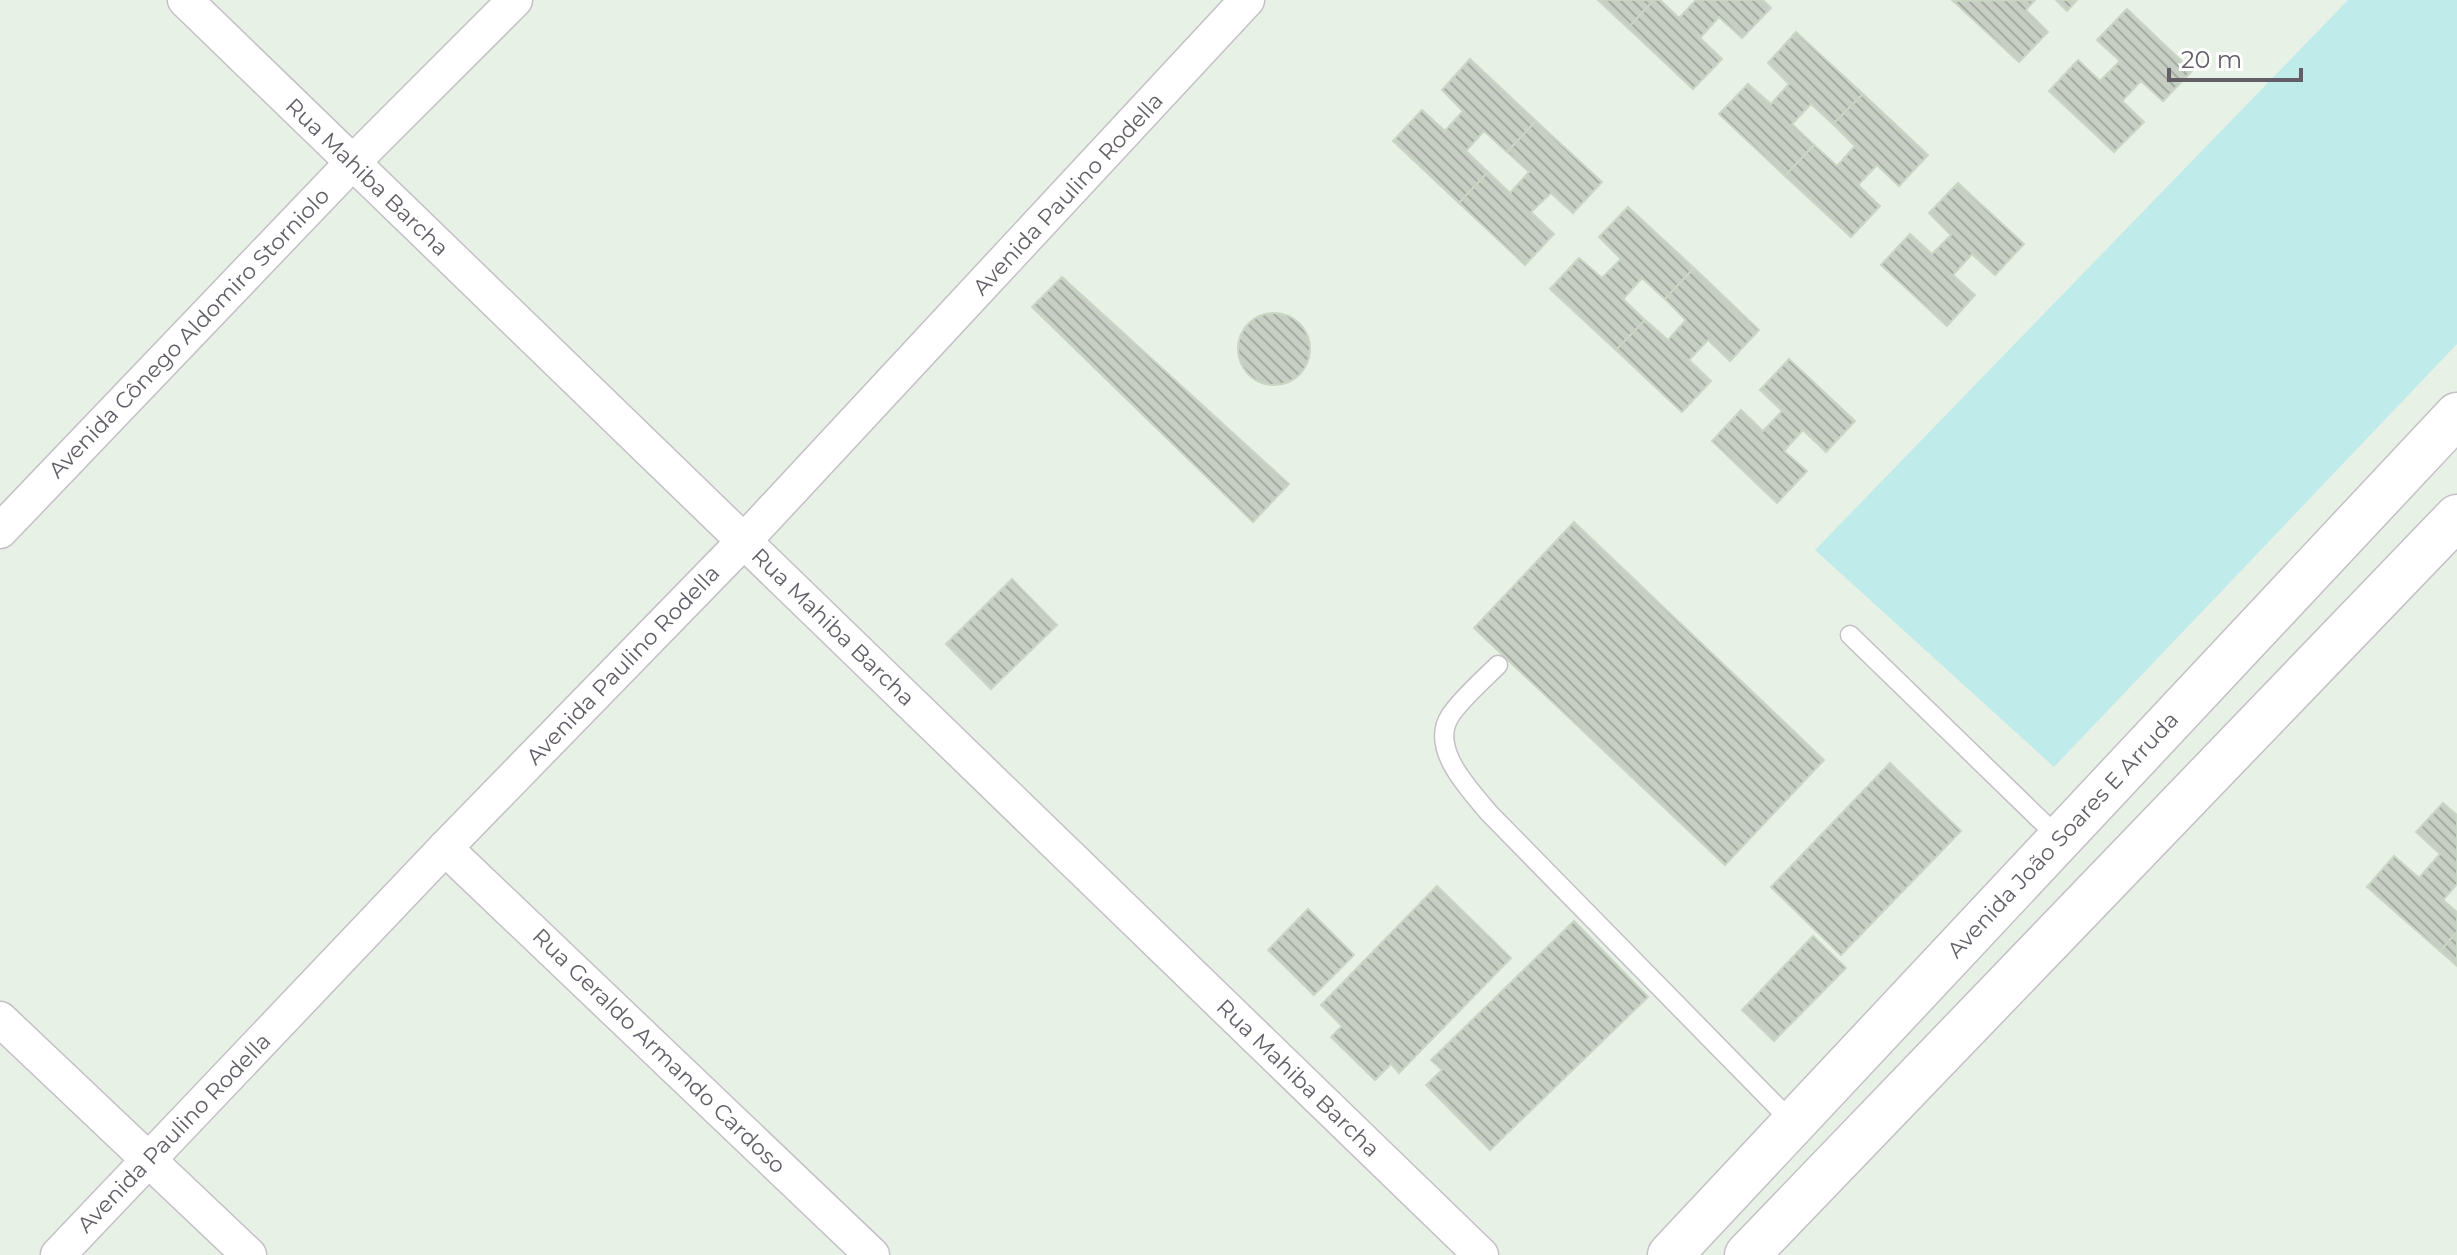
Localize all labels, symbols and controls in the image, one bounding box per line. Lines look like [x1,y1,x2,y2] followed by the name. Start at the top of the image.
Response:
[2169,32,2301,82] scale bar
[2181,45,2242,74] text: 20 m
[967,87,1169,301] street label: Avenida Paulino Rodella
[280,92,454,262] street label: Rua Mahiba Barcha
[43,182,335,484] street label: Avenida Cônego Aldomiro Storniolo
[746,542,920,712] street label: Rua Mahiba Barcha
[521,560,725,770] street label: Avenida Paulino Rodella
[1942,706,2184,964] street label: Avenida João Soares E Arruda
[527,923,791,1179] street label: Rua Geraldo Armando Cardoso
[1211,993,1385,1163] street label: Rua Mahiba Barcha
[72,1028,276,1238] street label: Avenida Paulino Rodella

